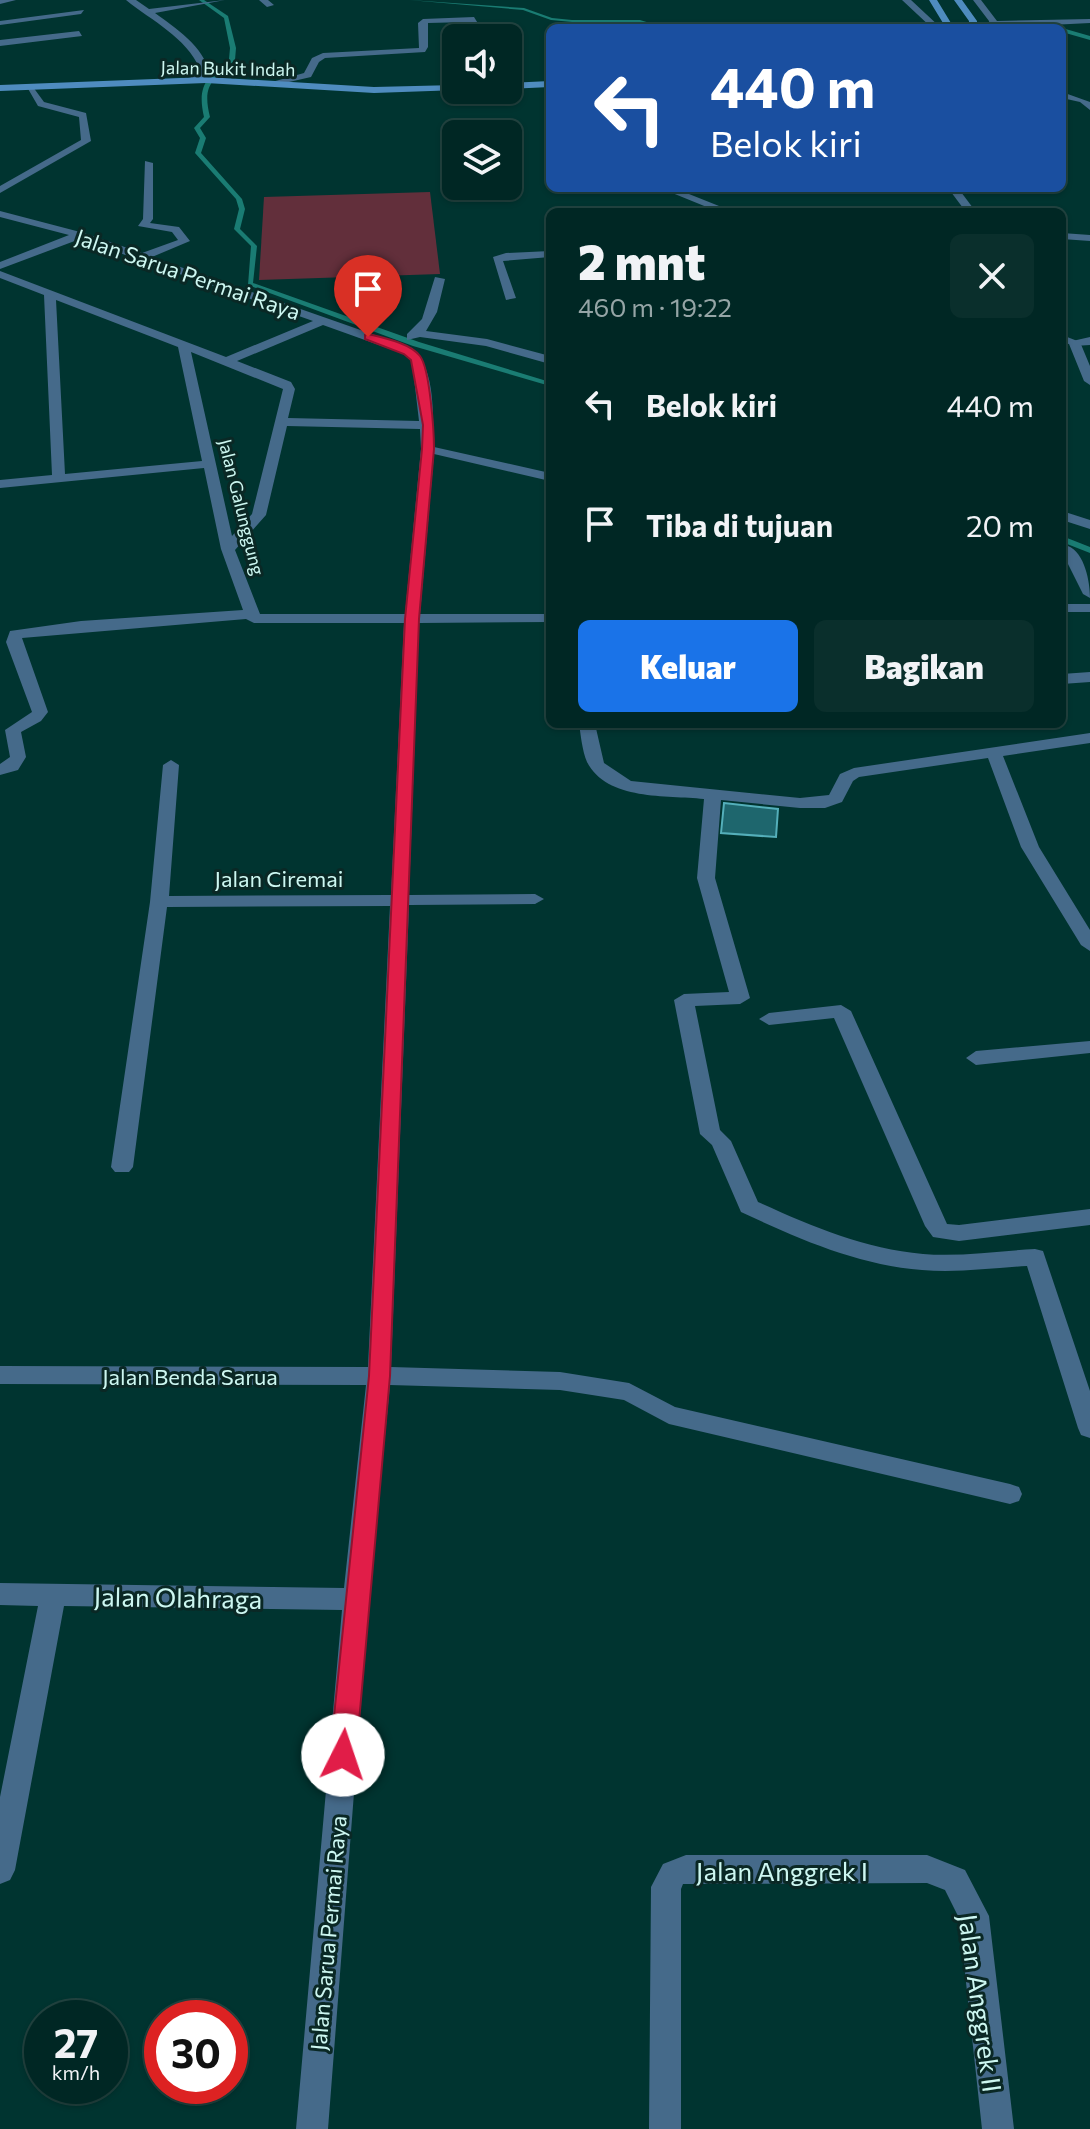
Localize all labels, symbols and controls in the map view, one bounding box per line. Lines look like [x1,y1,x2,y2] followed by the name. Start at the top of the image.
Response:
[442,24,522,200] map controls
[442,24,522,104] button: sound
[710,51,875,120] text: 440 m
[160,56,296,80] street label: Jalan Bukit Indah
[578,56,682,160] icon: left
[442,120,522,200] button: layers
[710,120,862,164] text: Belok kiri
[72,223,304,325] street label: Jalan Sarua Permai Raya
[578,231,705,290] text: 2 mnt
[950,234,1034,318] button: close
[334,255,402,337] pin
[346,267,390,311] icon: arrive
[578,291,732,322] text: 460 m · 19:22
[578,382,622,426] icon: left
[646,386,777,423] text: Belok kiri
[947,386,1034,423] text: 440 m
[214,437,270,578] street label: Jalan Galunggung
[578,502,622,546] icon: arrive
[646,506,833,543] text: Tiba di tujuan
[966,506,1034,543] text: 20 m
[578,620,798,712] button: Keluar
[814,620,1034,712] button: Bagikan
[215,865,343,892] street label: Jalan Ciremai
[102,1363,278,1390] street label: Jalan Benda Sarua
[93,1580,263,1614] street label: Jalan Olahraga
[301,1713,385,1797] position arrow
[304,1814,352,2052] street label: Jalan Sarua Permai Raya
[696,1855,868,1886] street label: Jalan Anggrek I
[953,1912,1009,2094] street label: Jalan Anggrek II
[144,2000,248,2104] speed limit sign: 30
[54,2017,98,2066] text: 27
[52,2060,100,2084] text: km/h

